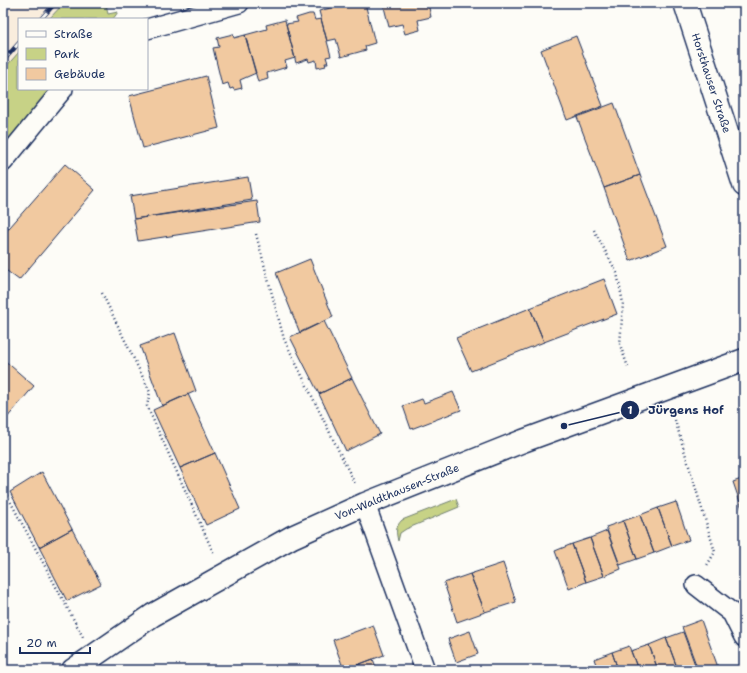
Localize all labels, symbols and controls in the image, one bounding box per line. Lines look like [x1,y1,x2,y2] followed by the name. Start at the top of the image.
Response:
[18,18,148,90] legend
[54,26,93,42] text: Straße
[688,31,734,135] street label: Horsthauser Straße
[54,46,80,62] text: Park
[54,66,105,82] text: Gebäude
[620,398,732,422] callout: Jürgens Hof
[627,402,633,418] text: 1
[648,402,724,418] text: Jürgens Hof
[333,460,461,524] street label: Von-Waldthausen-Straße
[20,629,90,655] scale bar
[26,635,57,651] text: 20 m

